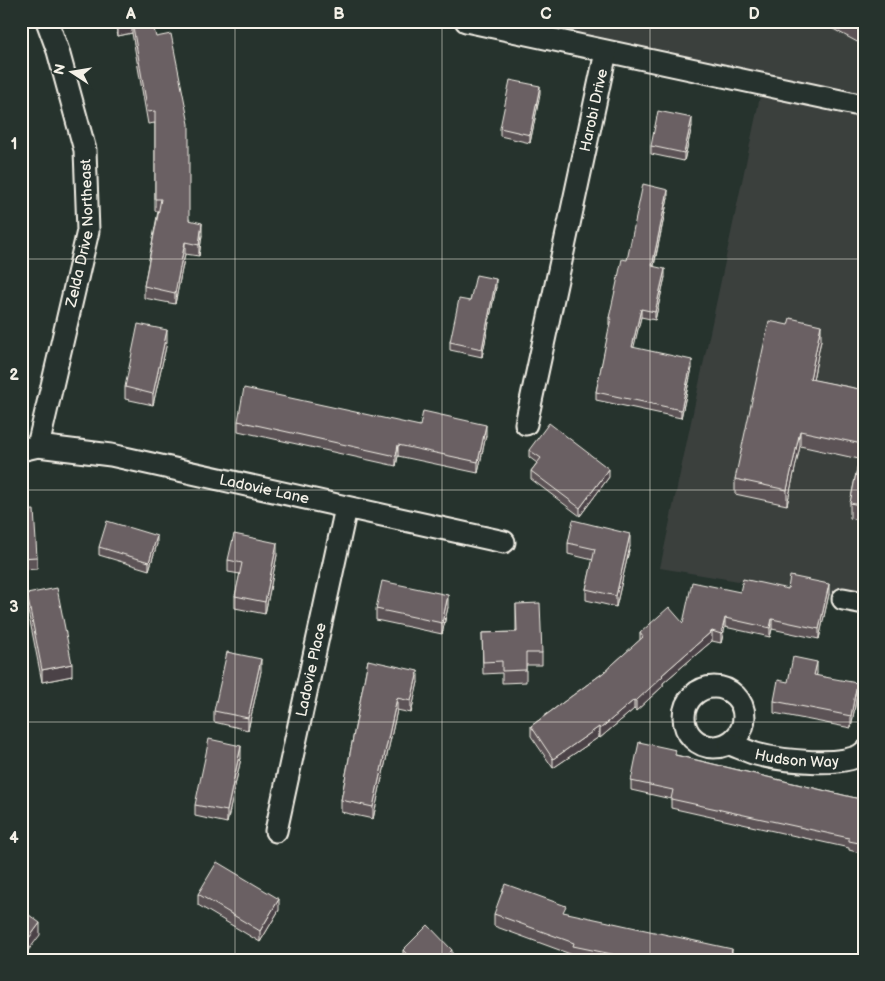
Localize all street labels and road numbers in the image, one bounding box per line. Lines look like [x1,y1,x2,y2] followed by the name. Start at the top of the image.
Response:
[575,67,612,153] street label: Harobi Drive
[61,158,97,310] street label: Zelda Drive Northeast
[218,470,311,508] street label: Ladovie Lane
[292,621,330,718] street label: Ladovie Place
[753,745,840,771] street label: Hudson Way

